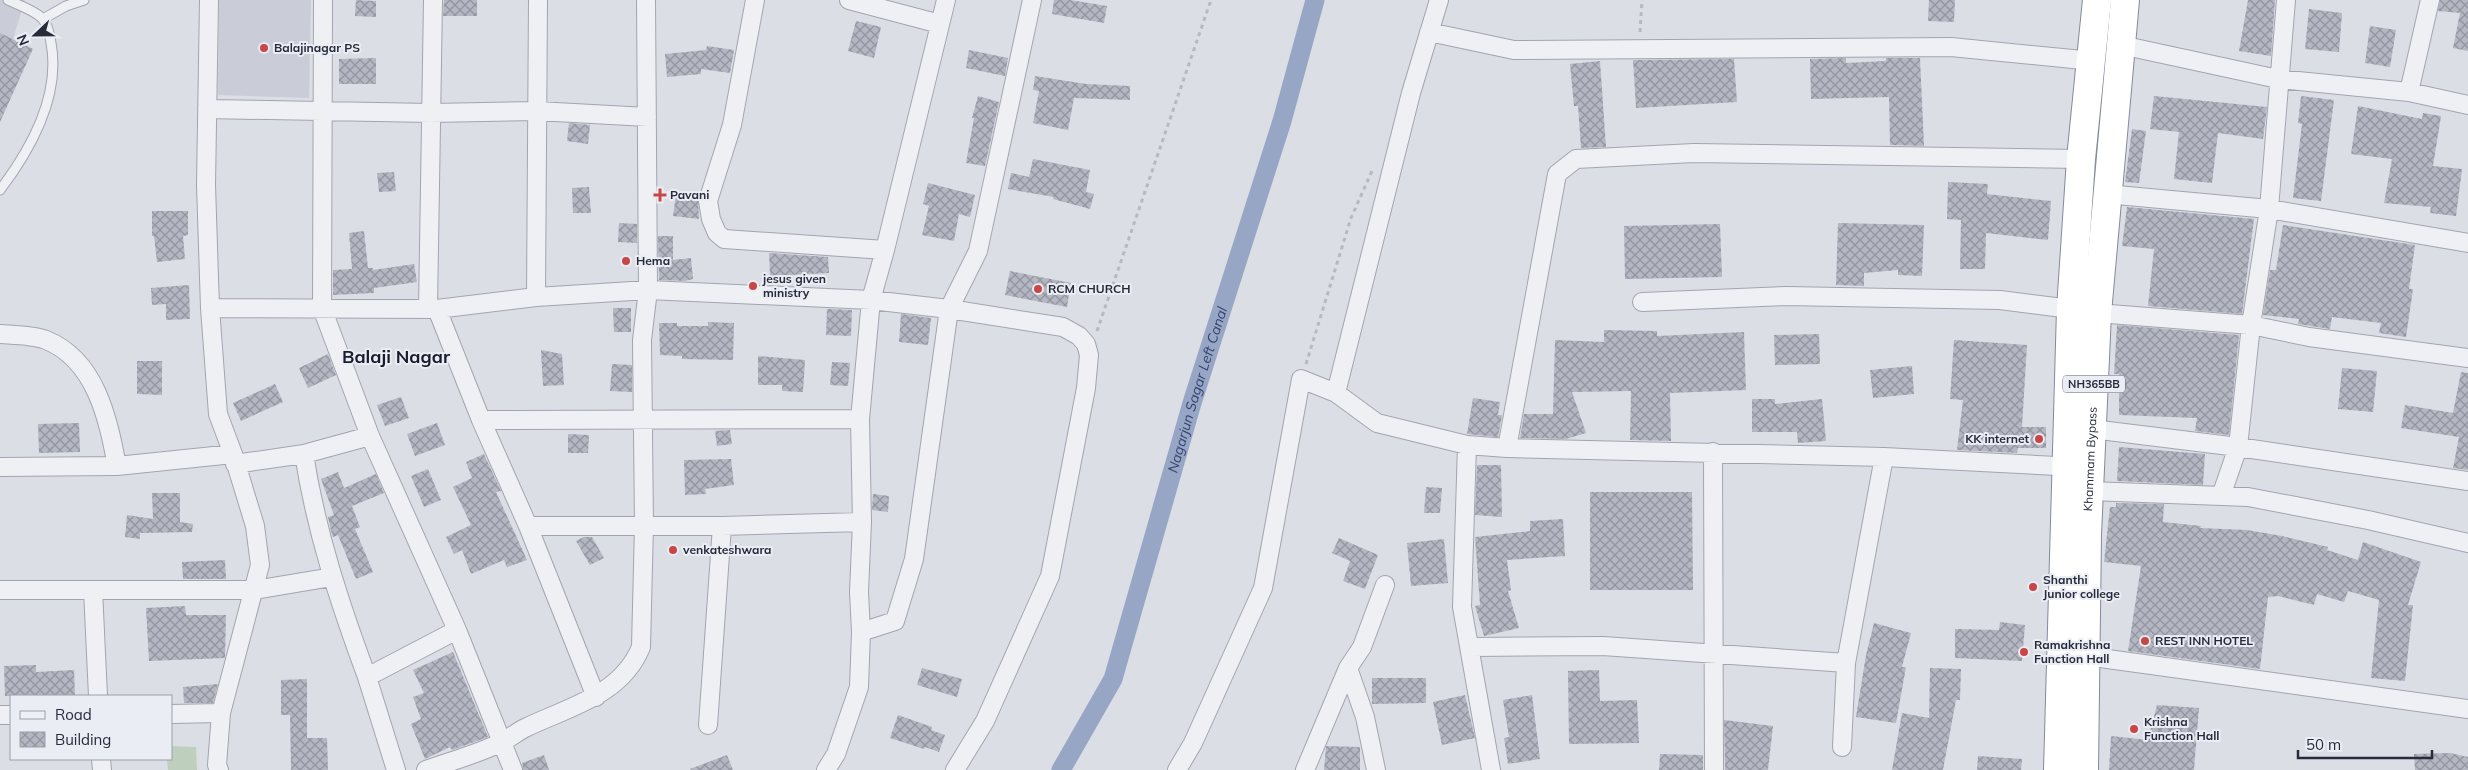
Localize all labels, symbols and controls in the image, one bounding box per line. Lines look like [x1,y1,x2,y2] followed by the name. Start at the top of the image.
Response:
[10,10,60,60] north arrow
[13,32,33,48] text: N
[274,40,360,55] place label: Balajinagar PS
[258,42,270,54] marker: Balajinagar PS
[670,187,709,202] place label: Pavani
[654,189,666,201] marker: Pavani
[636,253,670,268] place label: Hema
[620,255,632,267] marker: Hema
[762,271,826,300] place label: jesus given ministry
[747,280,759,292] marker: jesus given ministry
[1048,281,1131,296] place label: RCM CHURCH
[1032,283,1044,295] marker: RCM CHURCH
[1163,304,1231,475] water label: Nagarjun Sagar Left Canal
[342,345,451,368] district label: Balaji Nagar
[2063,376,2125,392] road number: NH365BB
[2080,406,2100,512] street label: Khammam Bypass
[1965,431,2029,446] place label: KK internet
[2033,433,2045,445] marker: KK internet
[682,542,772,557] place label: venkateshwara
[667,544,679,556] marker: venkateshwara
[2043,572,2120,601] place label: Shanthi Junior college
[2027,581,2039,593] marker: Shanthi Junior college
[2155,633,2253,648] place label: REST INN HOTEL
[2139,635,2151,647] marker: REST INN HOTEL
[2034,637,2110,666] place label: Ramakrishna Function Hall
[2018,646,2030,658] marker: Ramakrishna Function Hall
[10,695,172,760] legend
[55,705,92,724] text: Road
[2144,714,2219,743] place label: Krishna Function Hall
[2128,723,2140,735] marker: Krishna Function Hall
[2298,728,2432,760] scale bar
[55,730,111,749] text: Building
[2306,735,2341,754] text: 50 m

